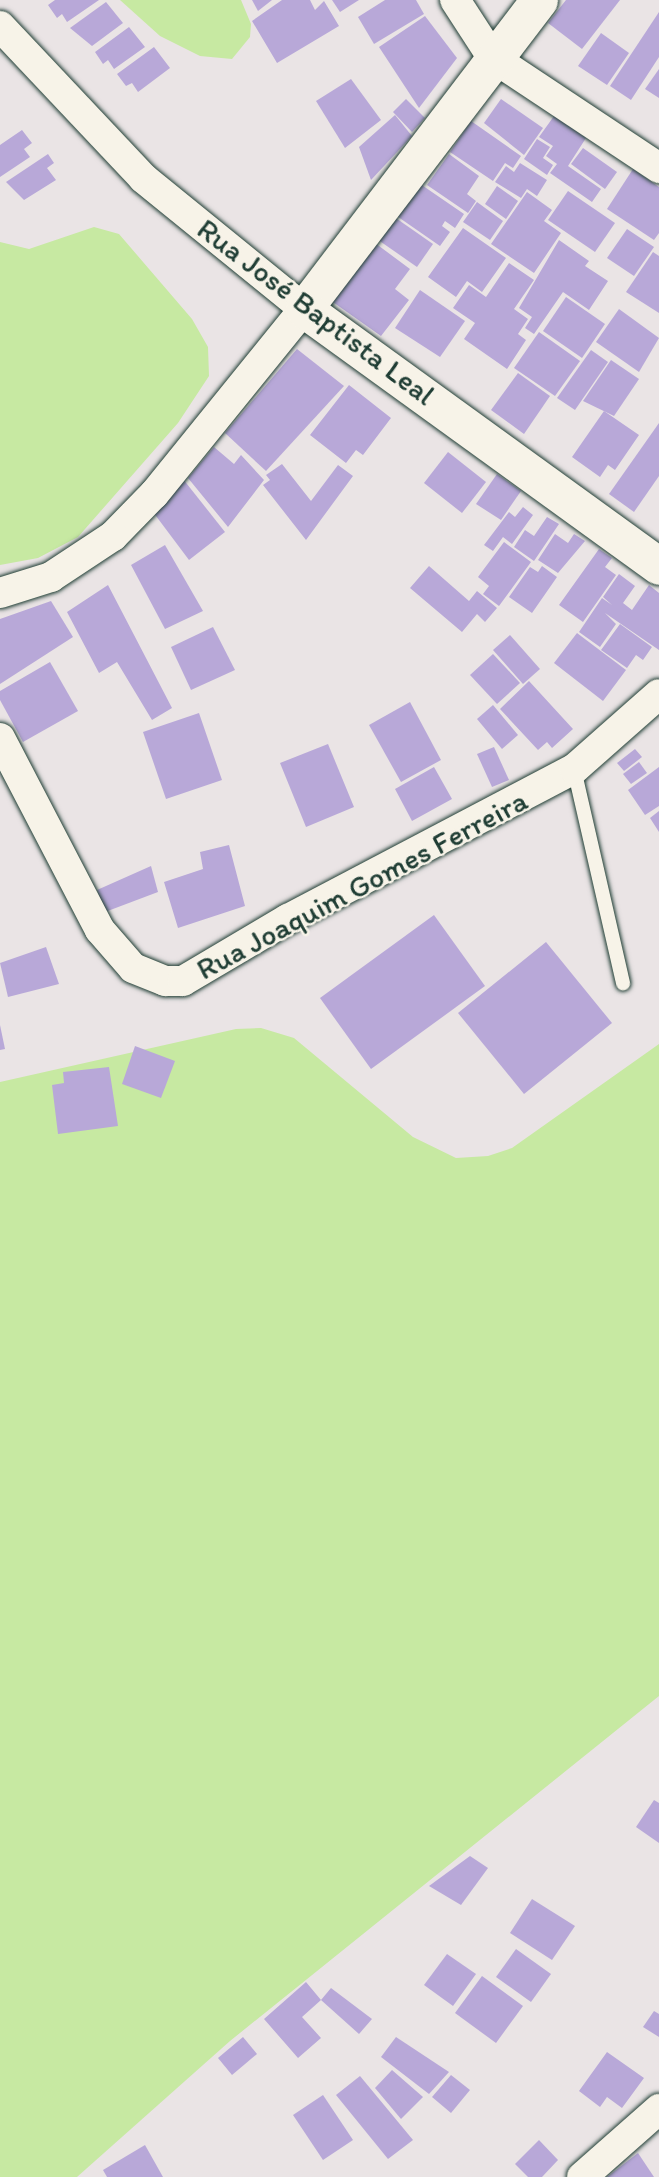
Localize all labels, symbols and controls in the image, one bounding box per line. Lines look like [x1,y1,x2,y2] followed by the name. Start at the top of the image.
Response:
[190,210,442,414] street label: Rua José Baptista Leal
[191,783,533,987] street label: Rua Joaquim Gomes Ferreira

